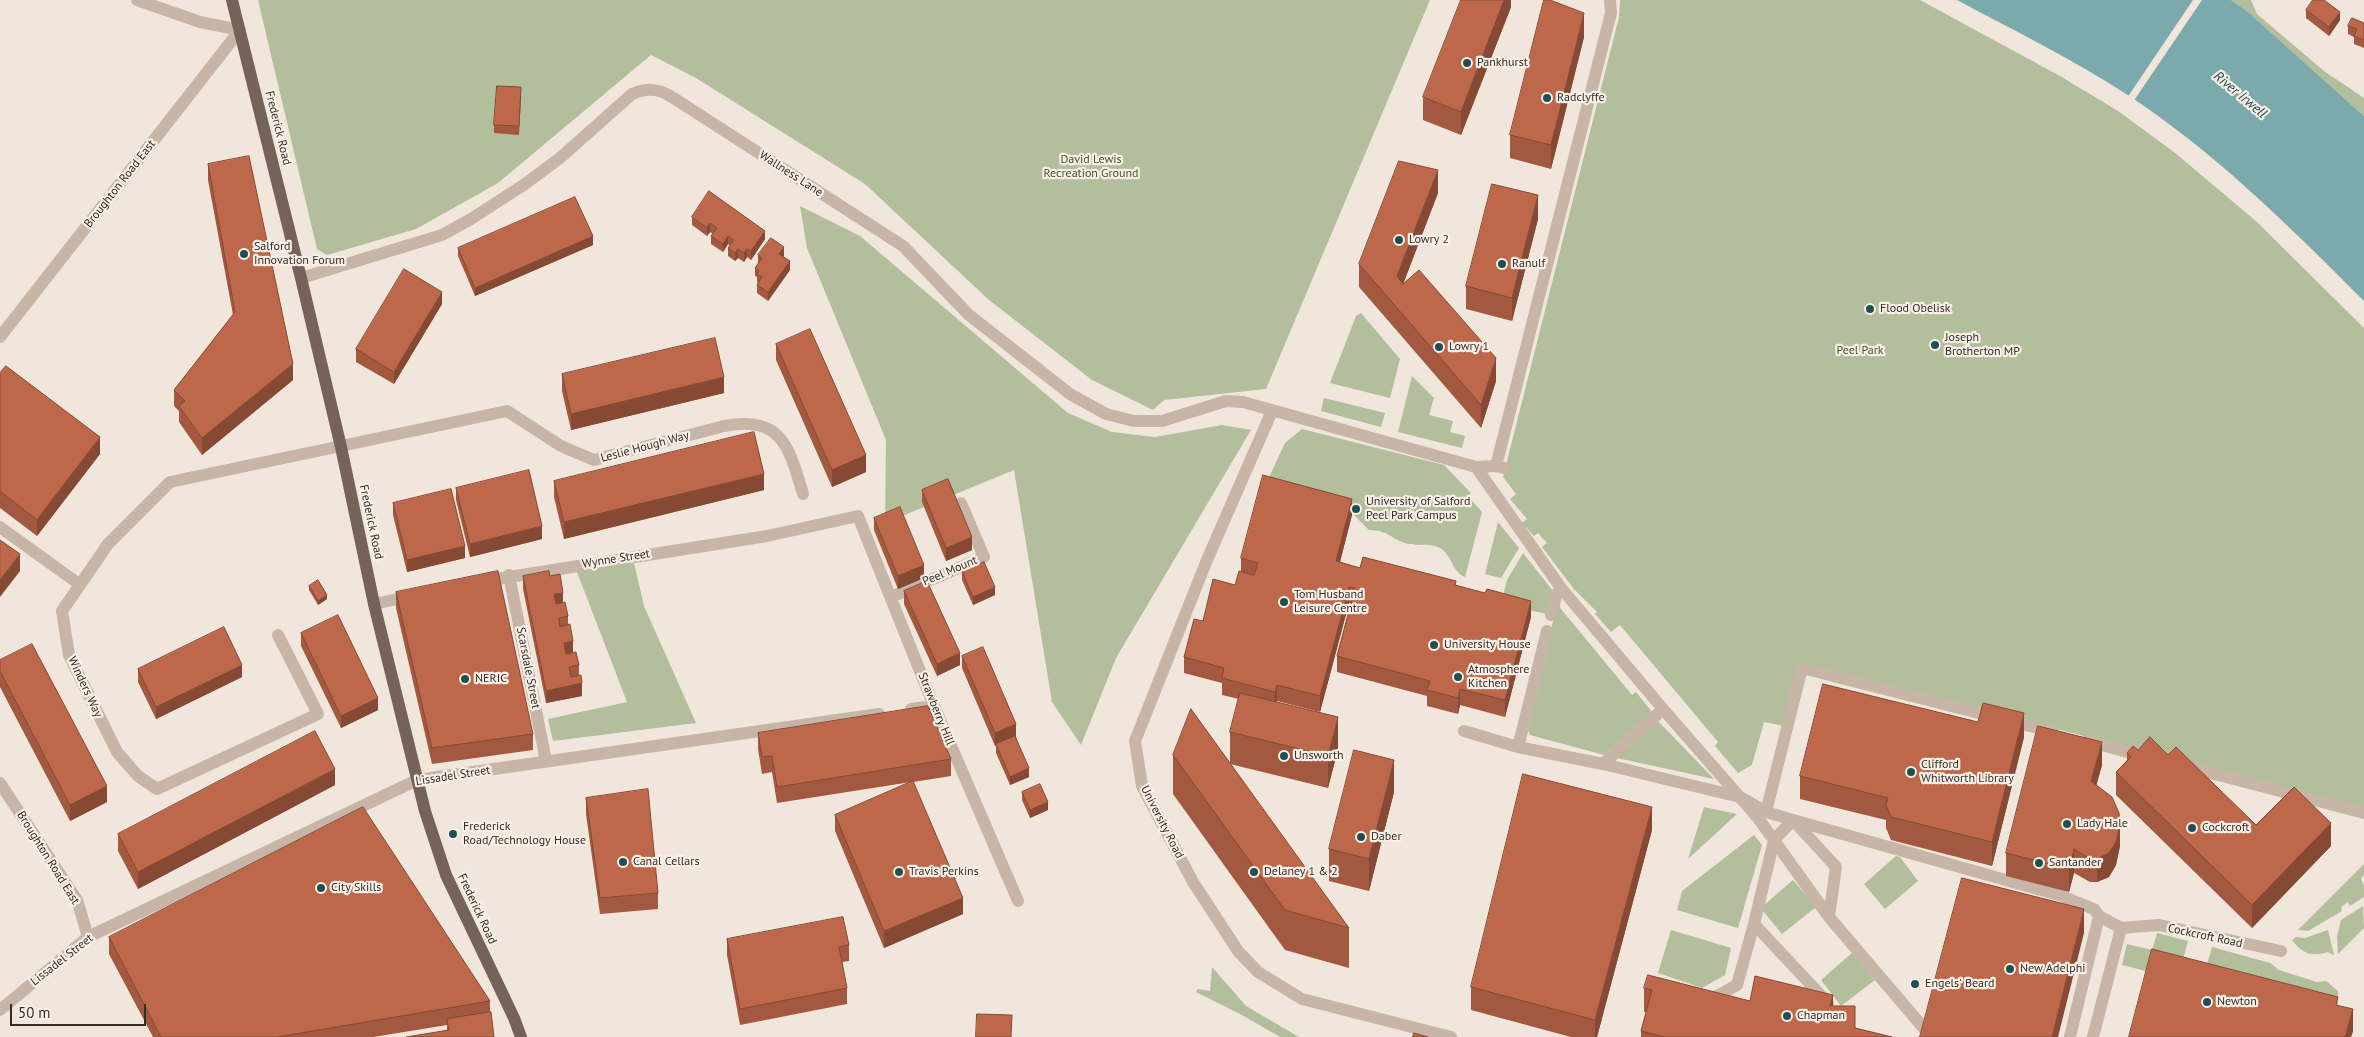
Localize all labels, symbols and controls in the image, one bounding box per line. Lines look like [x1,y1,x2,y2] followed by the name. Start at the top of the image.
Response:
[1477,56,1528,70] place label: Pankhurst
[1461,57,1473,69] marker: Pankhurst
[2210,68,2270,122] water label: River Irwell
[262,89,294,167] street label: Frederick Road
[1557,91,1605,105] place label: Radclyffe
[1541,92,1553,104] marker: Radclyffe
[81,137,159,231] street label: Broughton Road East
[756,148,826,200] street label: Wallness Lane
[1044,153,1138,181] park label: David Lewis Recreation Ground
[1409,233,1449,247] place label: Lowry 2
[1393,234,1405,246] marker: Lowry 2
[254,240,345,268] place label: Salford Innovation Forum
[238,248,250,260] marker: Salford Innovation Forum
[1512,257,1545,271] place label: Ranulf
[1496,258,1508,270] marker: Ranulf
[1880,302,1951,316] place label: Flood Obelisk
[1864,303,1876,315] marker: Flood Obelisk
[1945,331,2020,359] place label: Joseph Brotherton MP
[1929,339,1941,351] marker: Joseph Brotherton MP
[1449,340,1489,354] place label: Lowry 1
[1433,341,1445,353] marker: Lowry 1
[1836,344,1884,358] park label: Peel Park
[599,428,691,466] street label: Leslie Hough Way
[356,483,386,561] street label: Frederick Road
[1366,495,1470,523] place label: University of Salford Peel Park Campus
[1350,503,1362,515] marker: University of Salford Peel Park Campus
[581,547,651,571] street label: Wynne Street
[920,553,980,589] street label: Peel Mount
[1294,588,1367,616] place label: Tom Husband Leisure Centre
[1278,596,1290,608] marker: Tom Husband Leisure Centre
[513,626,543,710] street label: Scarsdale Street
[1444,638,1531,652] place label: University House
[1428,639,1440,651] marker: University House
[65,654,105,720] street label: Winders Way
[1468,663,1529,691] place label: Atmosphere Kitchen
[915,671,957,747] street label: Strawberry Hill
[1452,671,1464,683] marker: Atmosphere Kitchen
[475,672,507,686] place label: NERIC
[459,673,471,685] marker: NERIC
[1294,749,1344,763] place label: Unsworth
[1278,750,1290,762] marker: Unsworth
[1921,758,2014,786] place label: Clifford Whitworth Library
[415,763,491,789] street label: Lissadel Street
[1905,766,1917,778] marker: Clifford Whitworth Library
[1137,783,1187,861] street label: University Road
[13,809,83,907] street label: Broughton Road East
[2077,817,2128,831] place label: Lady Hale
[2061,818,2073,830] marker: Lady Hale
[463,820,586,848] place label: Frederick Road/Technology House
[2202,821,2249,835] place label: Cockcroft
[2186,822,2198,834] marker: Cockcroft
[447,828,459,840] marker: Frederick Road/Technology House
[1371,830,1401,844] place label: Daber
[1355,831,1367,843] marker: Daber
[633,855,699,869] place label: Canal Cellars
[617,856,629,868] marker: Canal Cellars
[2049,856,2101,870] place label: Santander
[2033,857,2045,869] marker: Santander
[909,865,979,879] place label: Travis Perkins
[1264,865,1338,879] place label: Delaney 1 & 2
[893,866,905,878] marker: Travis Perkins
[1248,866,1260,878] marker: Delaney 1 & 2
[454,872,500,946] street label: Frederick Road
[331,881,381,895] place label: City Skills
[315,882,327,894] marker: City Skills
[2166,921,2244,951] street label: Cockcroft Road
[28,931,96,989] street label: Lissadel Street
[2020,962,2085,976] place label: New Adelphi
[2004,963,2016,975] marker: New Adelphi
[1925,977,1995,991] place label: Engels' Beard
[1909,978,1921,990] marker: Engels' Beard
[12,994,149,1026] scale bar
[2217,995,2257,1009] place label: Newton
[2201,996,2213,1008] marker: Newton
[18,1003,51,1022] text: 50 m
[1797,1009,1845,1023] place label: Chapman
[1781,1010,1793,1022] marker: Chapman

